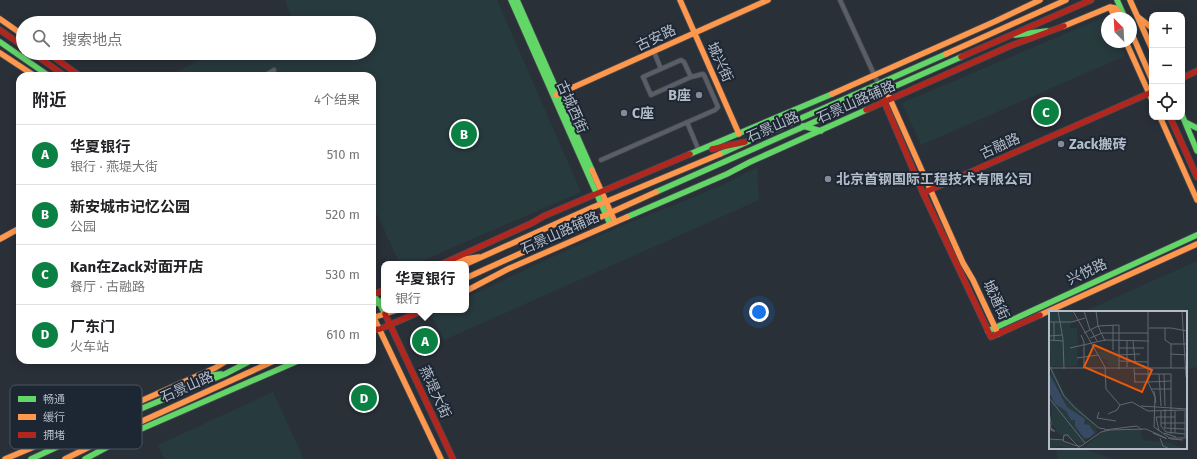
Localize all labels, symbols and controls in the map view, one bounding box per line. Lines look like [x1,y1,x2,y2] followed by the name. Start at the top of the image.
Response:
[1101,12,1137,48] north arrow
[1149,12,1185,120] map controls
[1149,12,1185,48] button: +
[16,16,376,60] search box
[633,21,679,55] street label: 古安路
[30,27,52,49] icon: search
[62,31,122,49] text: 搜索地点
[704,39,736,85] street label: 城兴街
[1149,48,1185,84] button: −
[814,77,898,127] street label: 石景山路辅路
[553,78,591,136] street label: 古城西街
[1149,84,1185,120] button: locate
[668,87,691,104] place label: B座
[32,90,66,111] text: 附近
[694,90,704,100] marker: B座
[314,92,360,107] text: 4个结果
[1033,97,1059,127] pin: C
[632,105,654,122] place label: C座
[619,108,629,118] marker: C座
[744,108,802,146] street label: 石景山路
[451,119,477,149] pin: B
[977,130,1023,162] street label: 古融路
[1069,136,1127,153] place label: Zack搬砖
[70,138,130,156] text: 华夏银行
[1056,139,1066,149] marker: Zack搬砖
[41,147,49,162] text: A
[327,147,360,162] text: 510 m
[70,159,158,174] text: 银行 · 燕堤大街
[836,171,1032,188] place label: 北京首钢国际工程技术有限公司
[823,174,833,184] marker: 北京首钢国际工程技术有限公司
[70,198,190,216] text: 新安城市记忆公园
[41,207,49,222] text: B
[325,207,360,222] text: 520 m
[518,208,602,258] street label: 石景山路辅路
[70,219,96,234] text: 公园
[1064,255,1110,289] street label: 兴悦路
[70,258,203,276] text: Kan在Zack对面开店
[381,261,469,313] popup
[41,267,49,282] text: C
[325,267,360,282] text: 530 m
[395,270,455,288] text: 华夏银行
[979,277,1013,323] street label: 城通街
[70,279,145,294] text: 餐厅 · 古融路
[395,291,421,306] text: 银行
[749,302,769,322] your location
[1049,311,1187,449] inset map
[70,318,115,336] text: 厂东门
[412,326,438,356] pin: A
[41,327,49,342] text: D
[326,327,360,342] text: 610 m
[70,339,109,354] text: 火车站
[415,363,455,421] street label: 燕堤大街
[158,368,216,406] street label: 石景山路
[351,383,377,413] pin: D
[10,385,142,449] legend
[43,393,65,406] text: 畅通
[43,411,65,424] text: 缓行
[43,429,65,442] text: 拥堵

